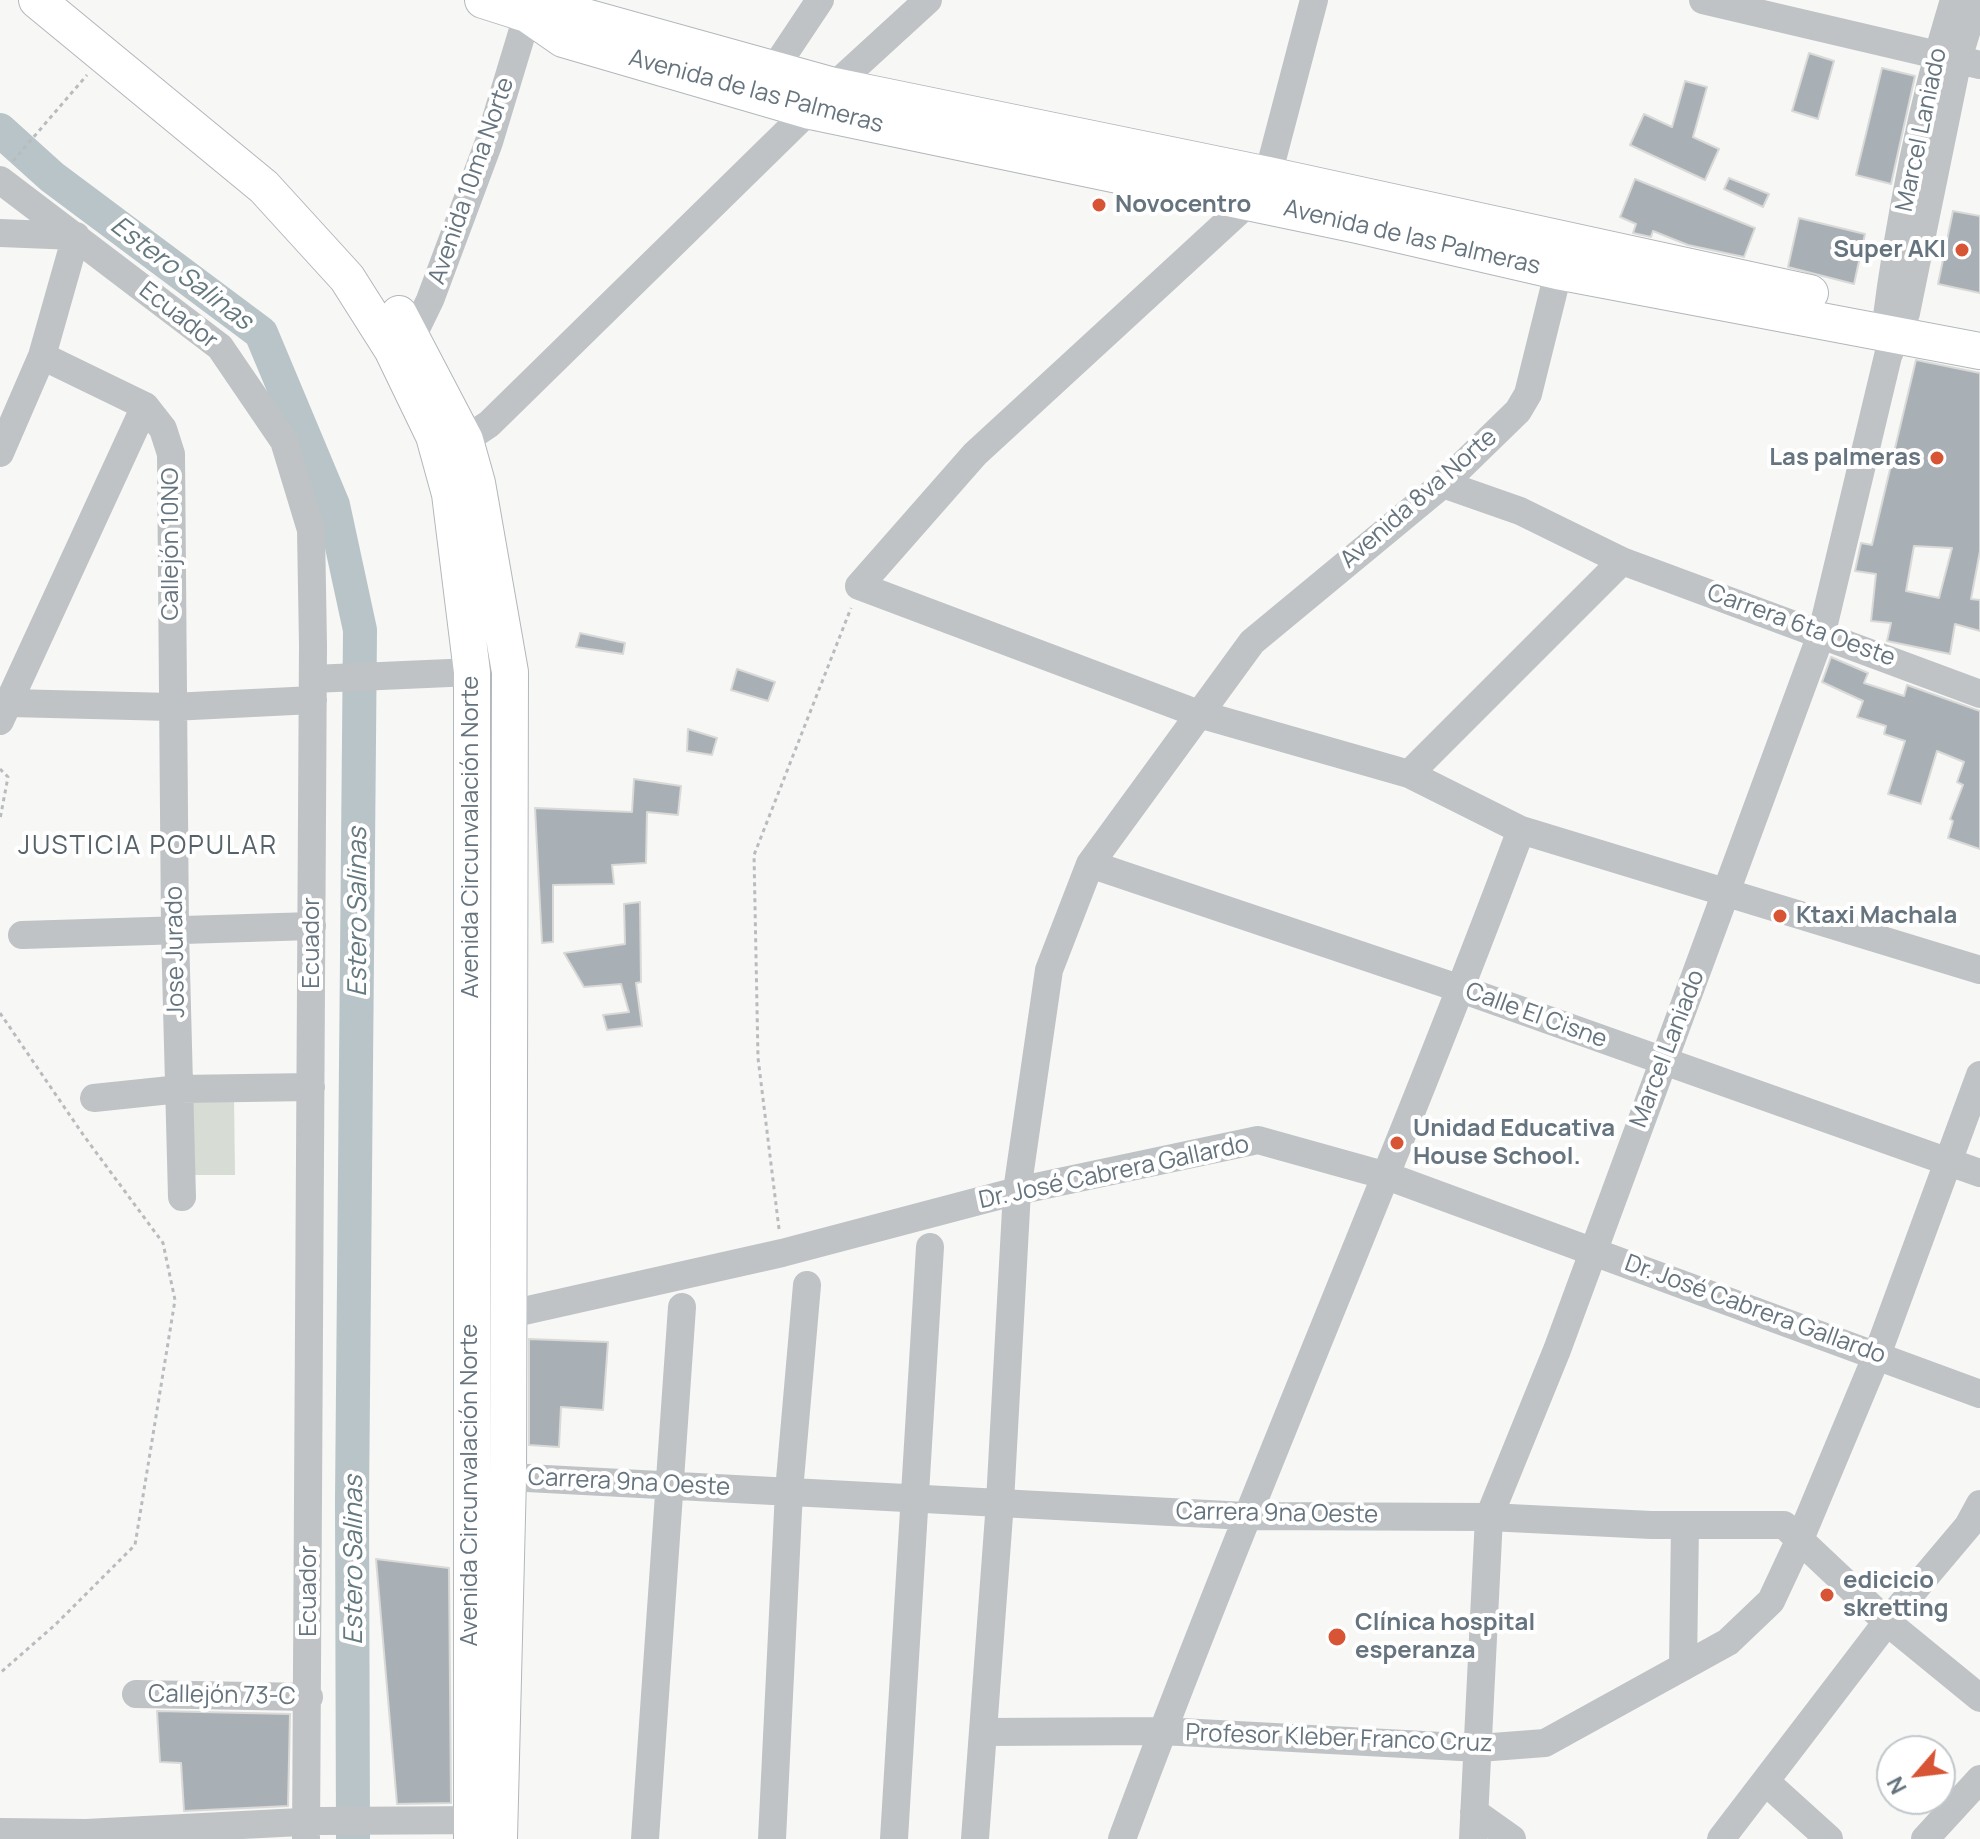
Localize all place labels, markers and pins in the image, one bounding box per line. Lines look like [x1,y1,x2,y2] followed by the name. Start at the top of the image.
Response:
[1115,191,1251,219] place label: Novocentro
[1090,196,1108,214] marker: Novocentro
[1833,236,1946,264] place label: Super AKI
[1953,241,1971,259] marker: Super AKI
[1769,444,1921,472] place label: Las palmeras
[1928,449,1946,467] marker: Las palmeras
[1796,902,1957,930] place label: Ktaxi Machala
[1771,907,1789,925] marker: Ktaxi Machala
[1413,1115,1615,1171] place label: Unidad Educativa House School.
[1388,1134,1406,1152] marker: Unidad Educativa House School.
[1843,1567,1949,1623] place label: edicicio skretting
[1818,1586,1836,1604] marker: edicicio skretting
[1355,1609,1535,1665] place label: Clínica hospital esperanza
[1326,1626,1348,1648] marker: Clínica hospital esperanza

